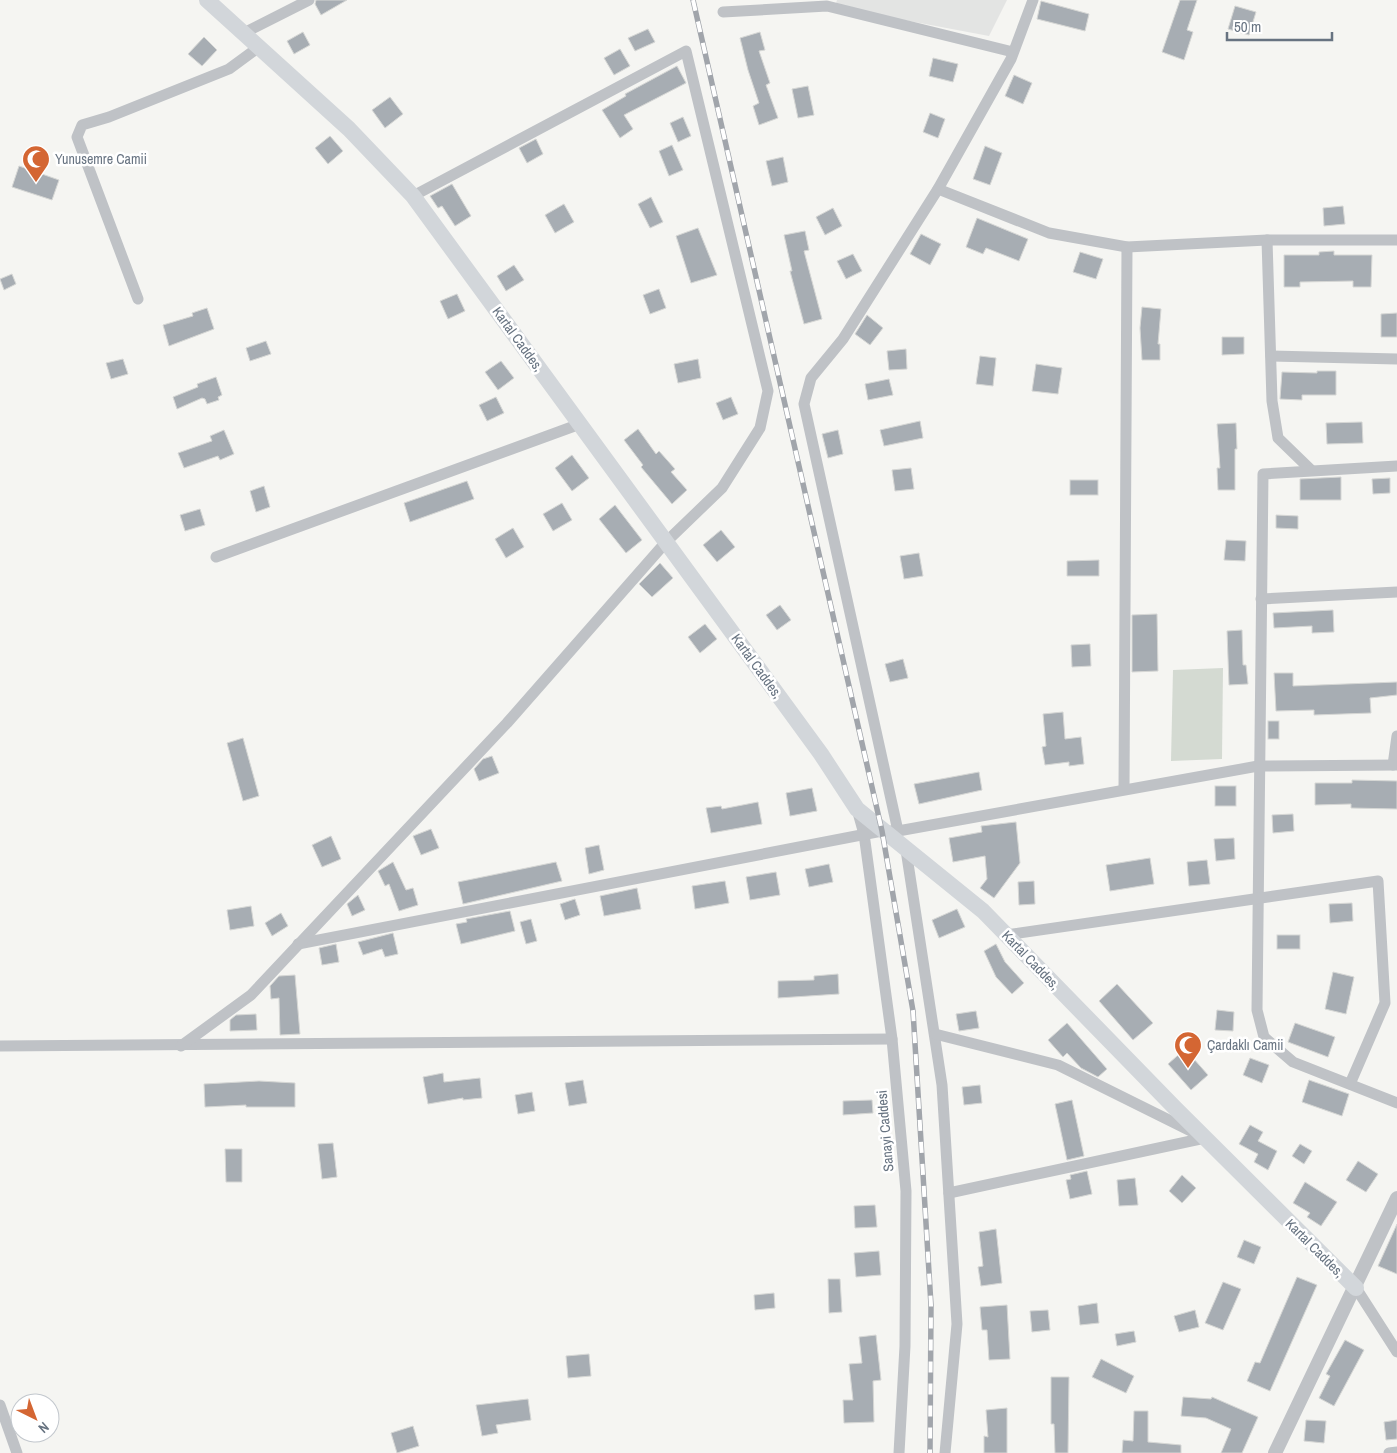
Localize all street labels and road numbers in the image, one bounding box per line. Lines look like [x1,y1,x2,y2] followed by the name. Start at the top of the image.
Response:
[488,303,548,375] street label: Kartal Caddes,
[727,630,787,702] street label: Kartal Caddes,
[998,926,1064,994] street label: Kartal Caddes,
[872,1090,898,1172] street label: Sanayi Caddesi
[1282,1215,1348,1281] street label: Kartal Caddes,

